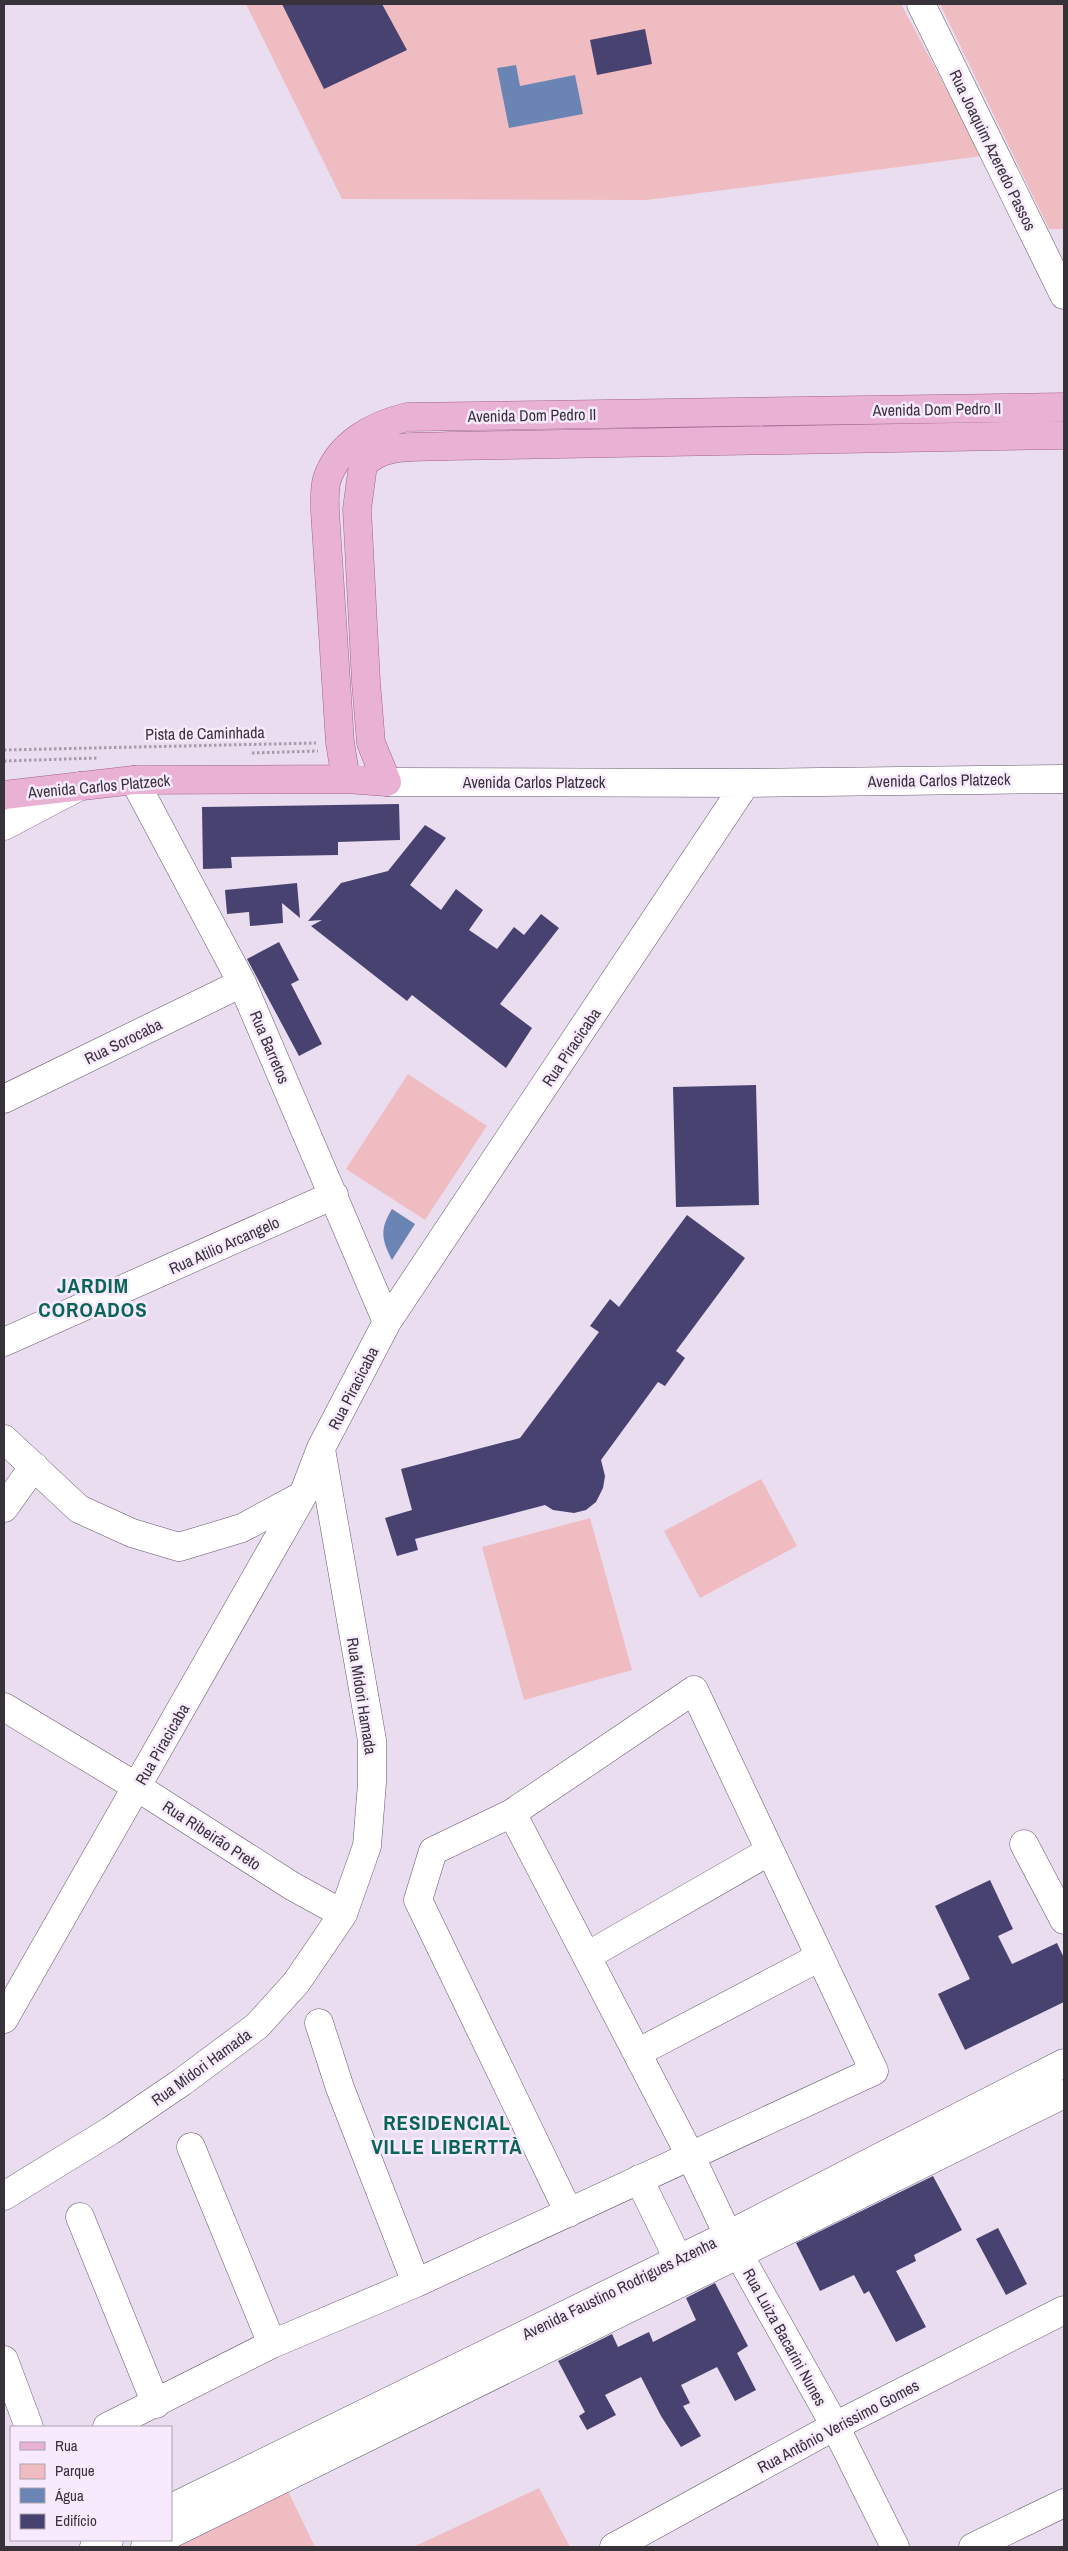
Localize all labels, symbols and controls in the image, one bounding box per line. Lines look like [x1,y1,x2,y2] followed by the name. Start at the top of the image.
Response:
[944,66,1042,234] street label: Rua Joaquim Azeredo Passos
[871,397,1002,421] street label: Avenida Dom Pedro II
[466,403,597,427] street label: Avenida Dom Pedro II
[145,721,266,745] street label: Pista de Caminhada
[866,768,1011,792] street label: Avenida Carlos Platzeck
[26,769,171,803] street label: Avenida Carlos Platzeck
[462,771,606,793] street label: Avenida Carlos Platzeck
[537,1003,606,1091] street label: Rua Piracicaba
[245,1007,295,1087] street label: Rua Barretos
[80,1012,166,1069] street label: Rua Sorocaba
[165,1211,283,1279] street label: Rua Atilio Arcangelo
[38,1271,148,1324] district label: JARDIM COROADOS
[323,1342,384,1433] street label: Rua Piracicaba
[342,1636,382,1757] street label: Rua Midori Hamada
[130,1699,194,1789] street label: Rua Piracicaba
[159,1795,265,1875] street label: Rua Ribeirão Preto
[147,2023,256,2111] street label: Rua Midori Hamada
[371,2108,523,2161] district label: RESIDENCIAL VILLE LIBERTTÀ
[517,2231,720,2345] street label: Avenida Faustino Rodrigues Azenha
[738,2264,832,2410] street label: Rua Luiza Bacarini Nunes
[753,2374,923,2478] street label: Rua Antônio Verissimo Gomes
[10,2426,172,2541] legend
[55,2435,78,2456] text: Rua
[55,2460,95,2481] text: Parque
[54,2485,84,2506] text: Água
[55,2510,97,2531] text: Edifício

